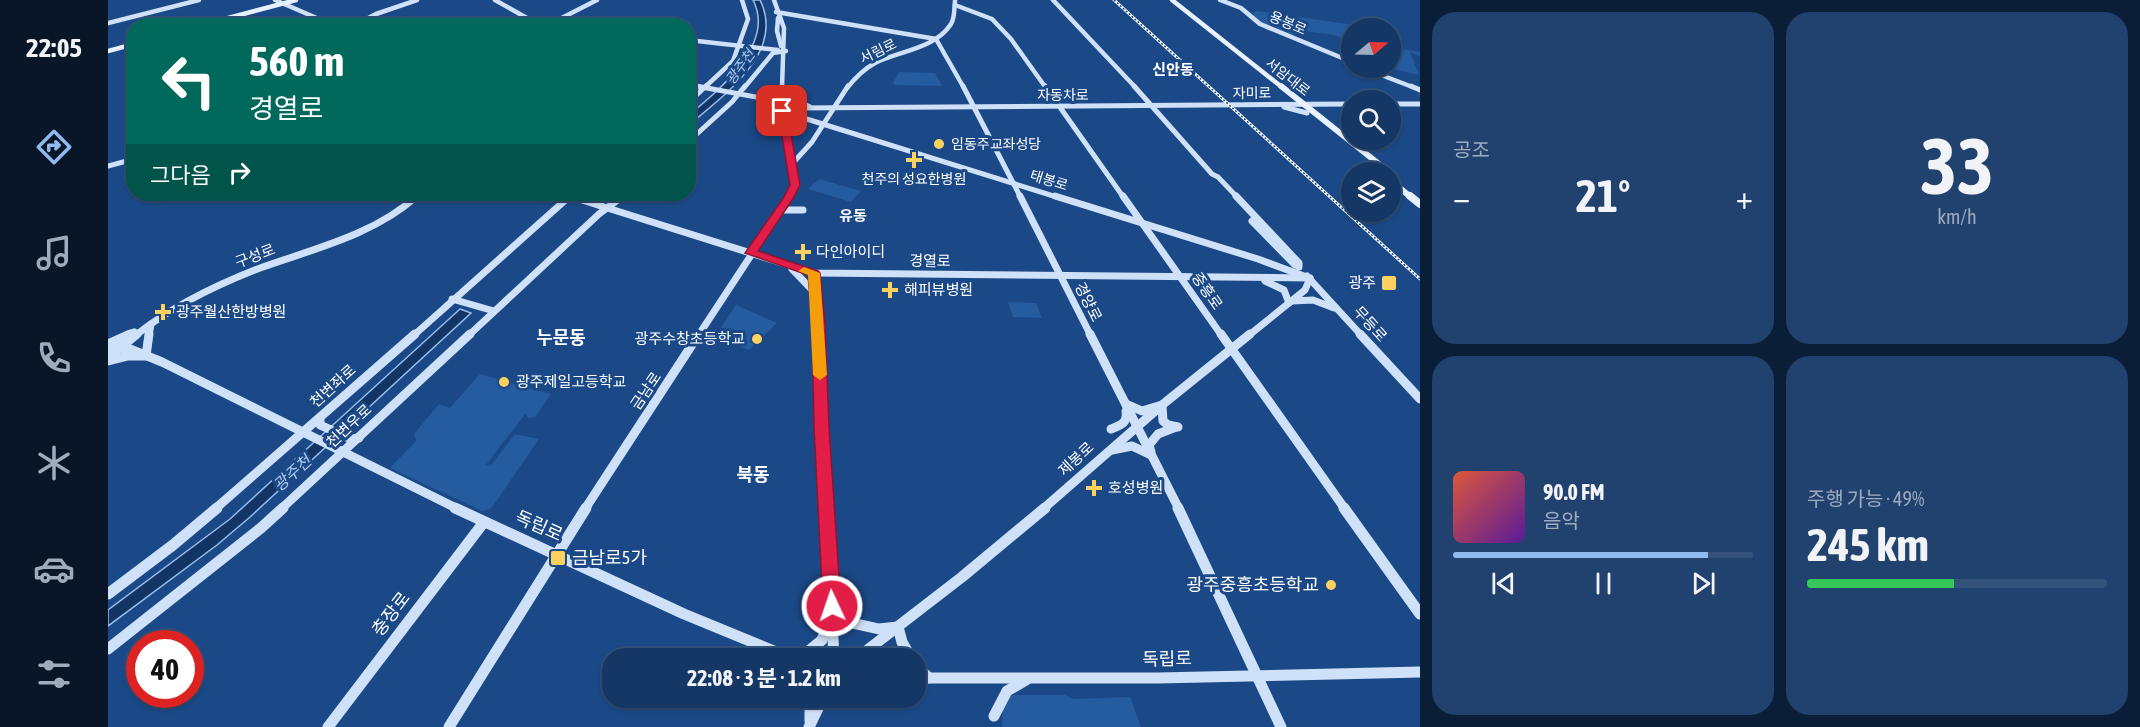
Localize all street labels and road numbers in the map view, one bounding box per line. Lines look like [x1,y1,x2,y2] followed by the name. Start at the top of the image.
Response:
[1267,8,1309,38] street label: 용봉로
[857,35,899,67] street label: 서림로
[1263,55,1313,99] street label: 서암대로
[1233,85,1272,101] street label: 자미로
[1037,87,1089,103] street label: 자동차로
[1028,167,1070,193] street label: 태봉로
[232,240,277,271] street label: 구성로
[909,252,951,269] street label: 경열로
[1189,269,1226,313] street label: 중흥로
[1071,279,1105,324] street label: 경양로
[1350,303,1391,345] street label: 무등로
[306,361,359,410] street label: 천변좌로
[627,369,664,413] street label: 금남로
[323,401,375,451] street label: 천변우로
[1055,438,1097,479] street label: 제봉로
[512,506,566,545] street label: 독립로
[367,588,414,640] street label: 충장로
[1142,648,1192,669] street label: 독립로

